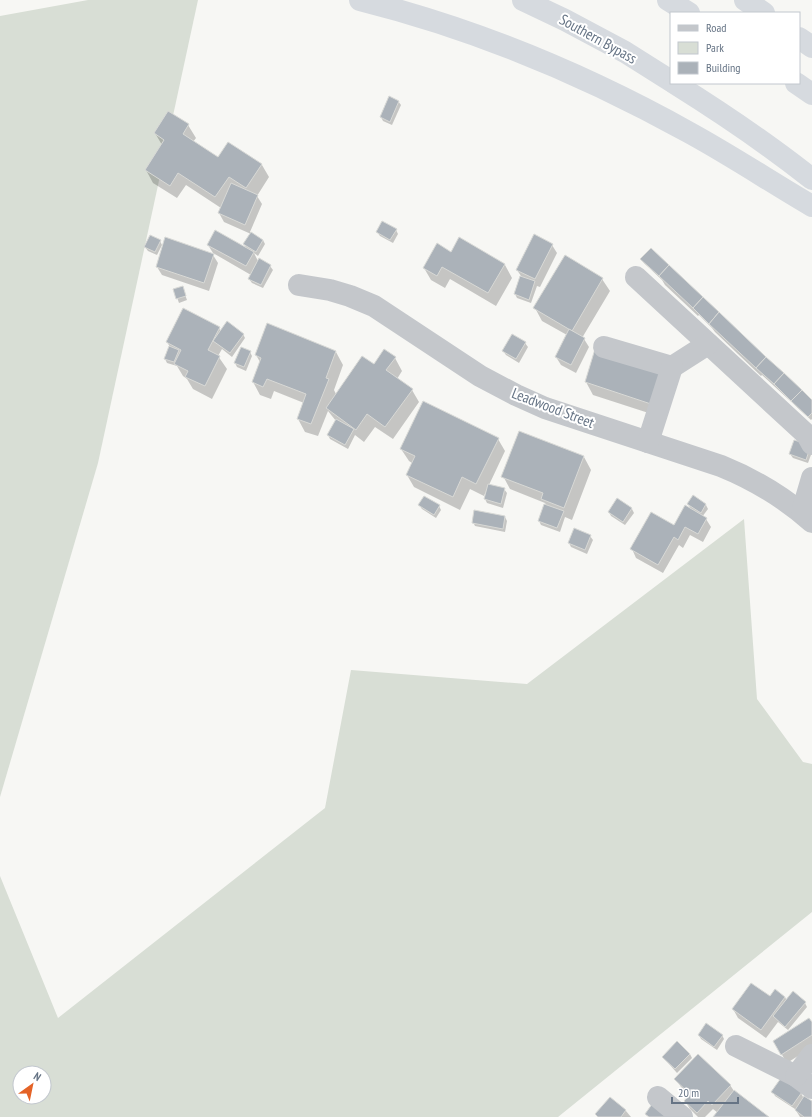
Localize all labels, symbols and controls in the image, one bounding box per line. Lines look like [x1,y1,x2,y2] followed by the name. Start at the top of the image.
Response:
[556,10,640,68] street label: Southern Bypass
[670,12,800,84] legend
[706,20,726,35] text: Road
[706,40,724,55] text: Park
[706,60,741,75] text: Building
[509,383,597,432] street label: Leadwood Street
[12,1065,52,1105] north arrow
[31,1069,44,1084] text: N
[672,1079,738,1105] scale bar
[678,1085,699,1100] text: 20 m

